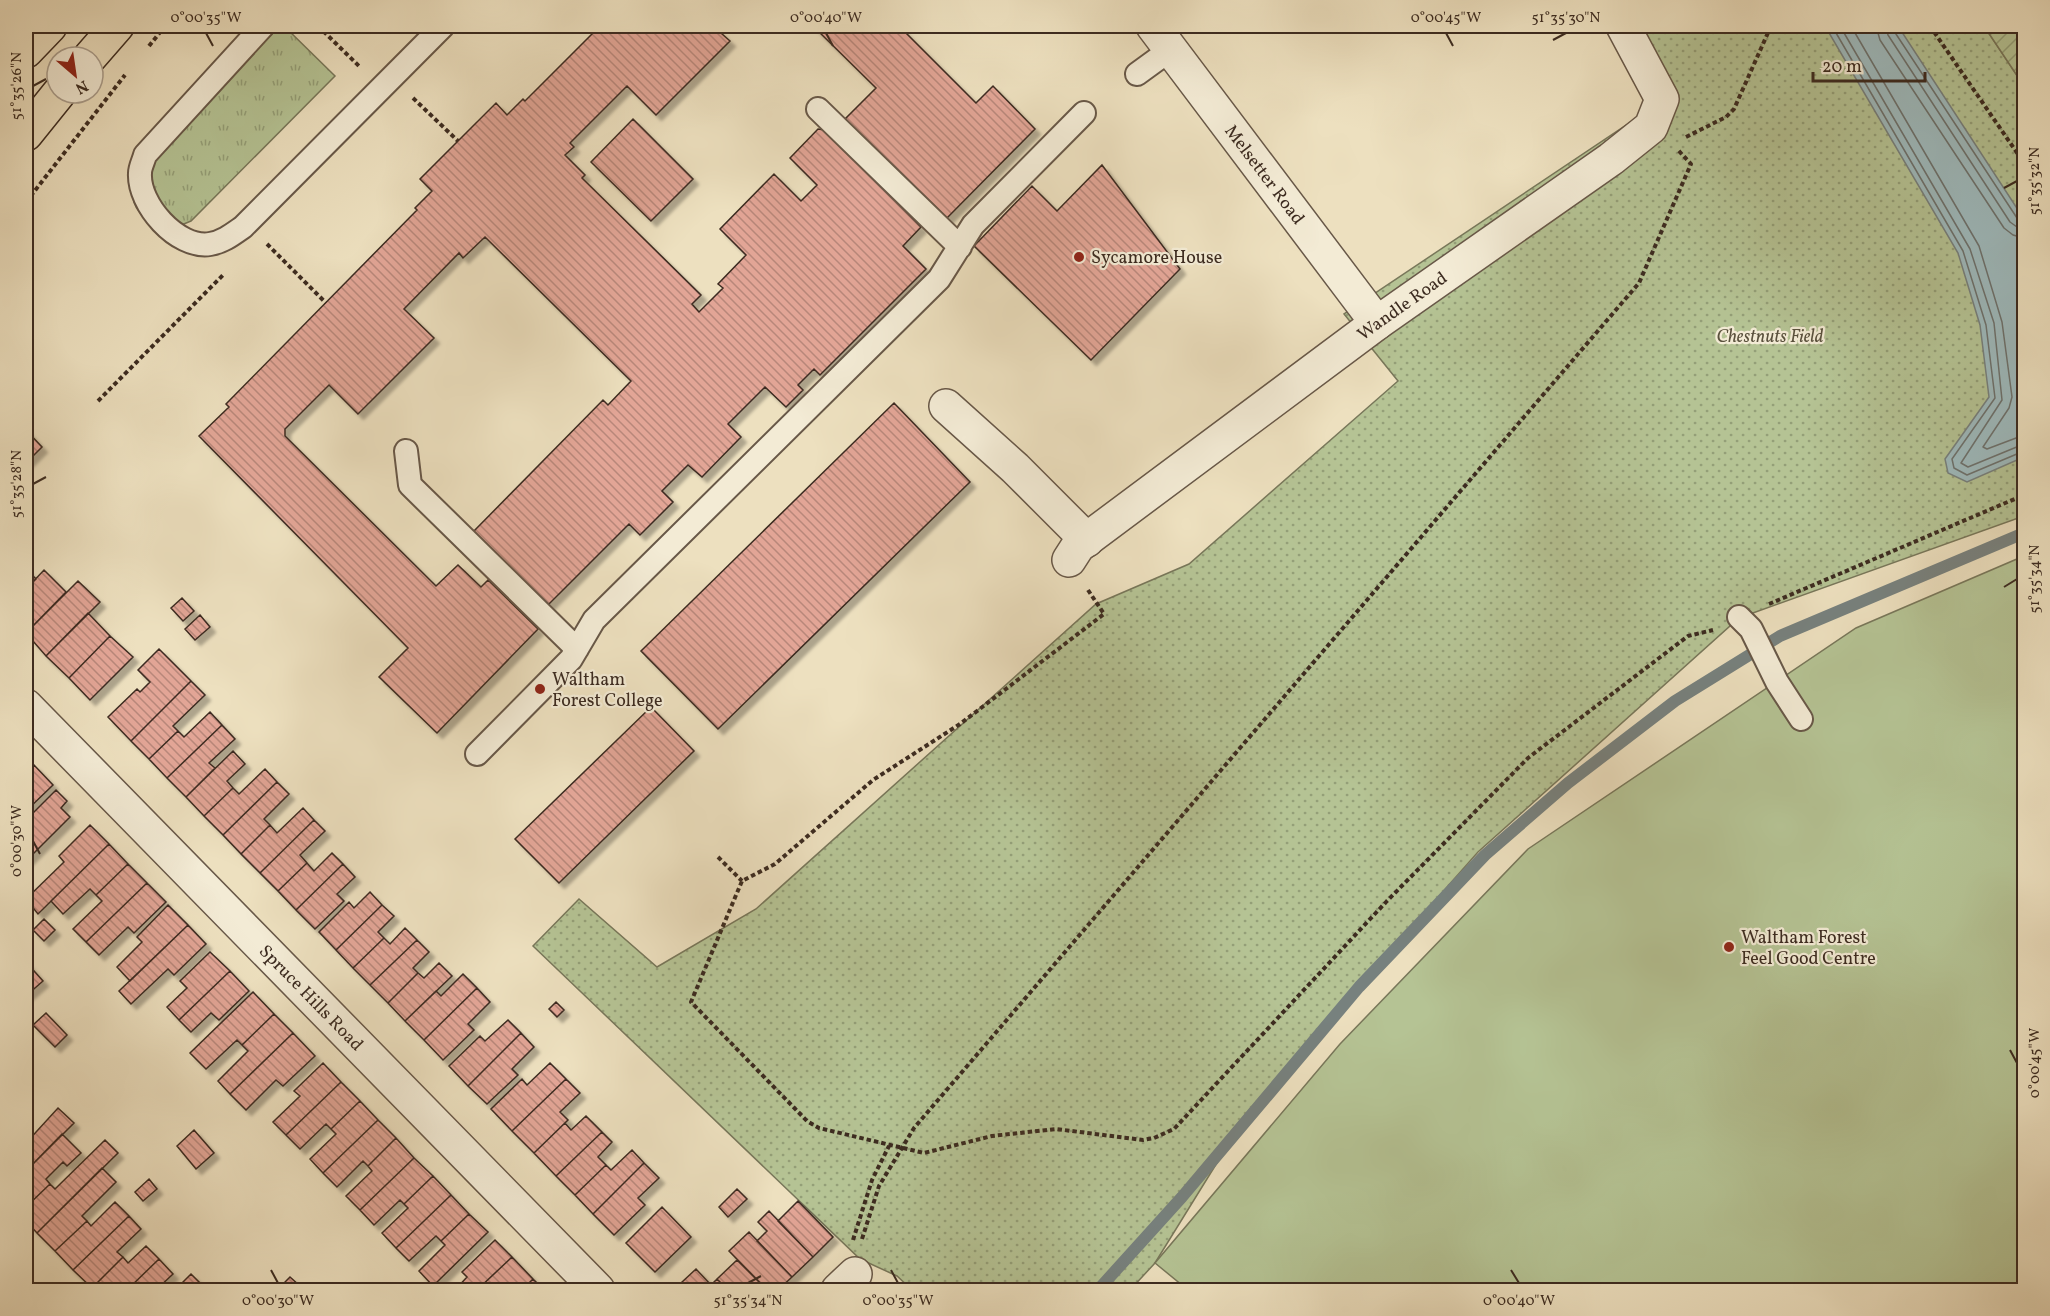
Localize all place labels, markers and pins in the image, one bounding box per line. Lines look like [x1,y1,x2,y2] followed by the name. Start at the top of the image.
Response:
[1091,246,1222,271] place label: Sycamore House
[1072,250,1086,264] marker: Sycamore House
[552,668,663,714] place label: Waltham Forest College
[533,682,547,696] marker: Waltham Forest College
[1741,926,1876,972] place label: Waltham Forest Feel Good Centre
[1722,940,1736,954] marker: Waltham Forest Feel Good Centre

